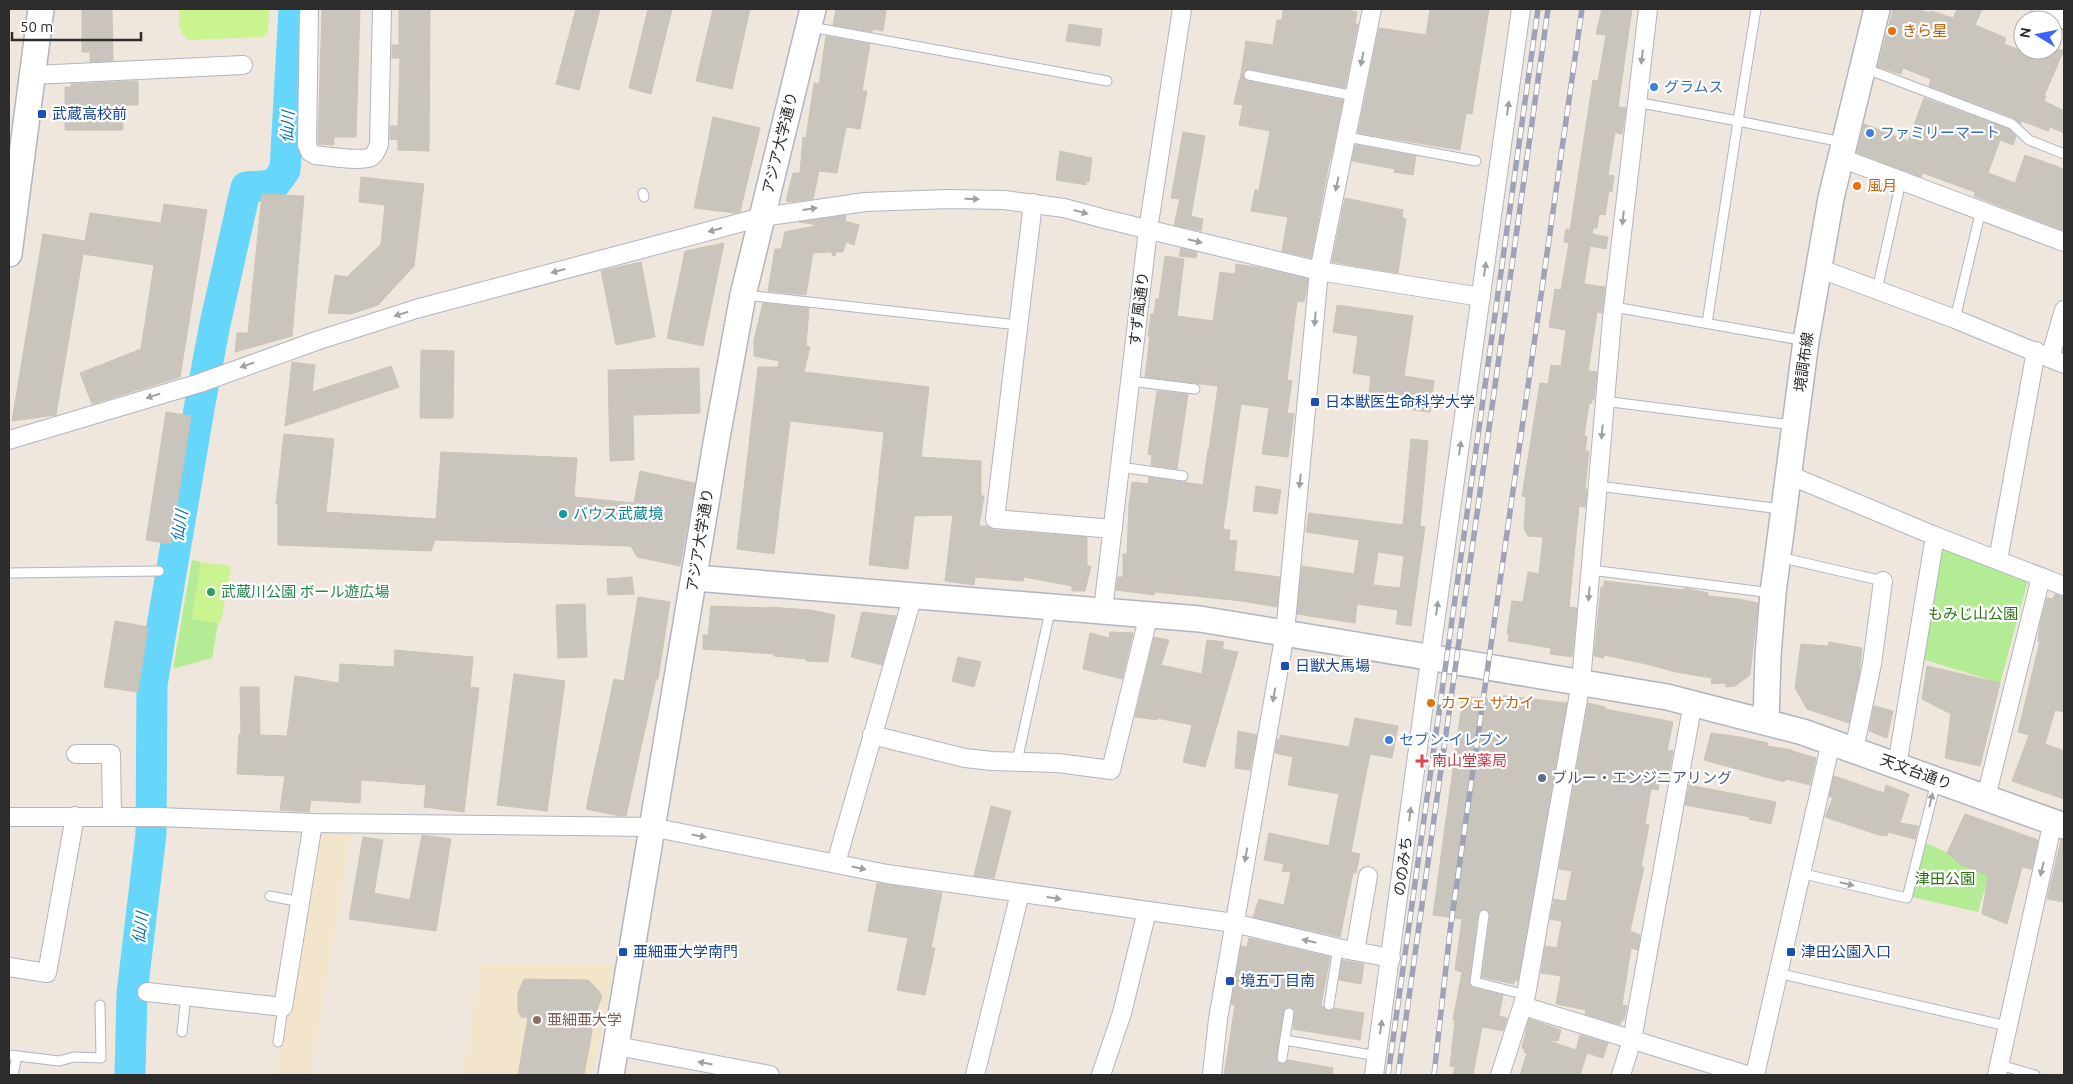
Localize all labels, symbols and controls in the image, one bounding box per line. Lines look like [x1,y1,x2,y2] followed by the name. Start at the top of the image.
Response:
[12,10,141,42] scale bar
[2013,10,2063,60] north arrow
[20,18,53,35] text: 50 m
[1902,22,1947,39] place label: きら星
[1886,25,1898,37] marker: きら星
[2016,26,2034,39] text: N
[1638,49,1646,65] one-way arrow
[1358,51,1366,66] one-way arrow
[1664,78,1724,95] place label: グラムス
[1648,81,1660,93] marker: グラムス
[759,90,800,196] street label: アジア大学通り
[1504,100,1512,116] one-way arrow
[52,105,127,122] place label: 武蔵高校前
[36,108,48,120] marker: 武蔵高校前
[277,109,297,143] water label: 仙川
[1880,124,2000,141] place label: ファミリーマート
[1864,127,1876,139] marker: ファミリーマート
[1333,177,1341,192] one-way arrow
[1867,177,1897,194] place label: 風月
[1851,180,1863,192] marker: 風月
[964,196,980,204] one-way arrow
[803,205,819,213] one-way arrow
[1073,209,1088,217] one-way arrow
[1619,211,1627,227] one-way arrow
[707,226,722,234] one-way arrow
[1188,237,1203,245] one-way arrow
[1481,261,1489,277] one-way arrow
[550,268,565,276] one-way arrow
[1125,271,1152,347] street label: すず風通り
[394,311,409,318] one-way arrow
[1310,312,1318,328] one-way arrow
[1791,331,1816,393] street label: 境調布線
[239,361,254,369] one-way arrow
[145,393,160,401] one-way arrow
[1325,393,1475,410] place label: 日本獣医生命科学大学
[1309,396,1321,408] marker: 日本獣医生命科学大学
[1598,425,1606,441] one-way arrow
[1456,439,1464,455] one-way arrow
[1296,474,1304,490] one-way arrow
[683,487,716,593] street label: アジア大学通り
[573,505,663,522] place label: バウス武蔵境
[168,507,191,543] water label: 仙川
[557,508,569,520] marker: バウス武蔵境
[221,583,389,600] place label: 武蔵川公園 ボール遊広場
[205,586,217,598] marker: 武蔵川公園 ボール遊広場
[1585,587,1593,603] one-way arrow
[1433,600,1441,616] one-way arrow
[1928,605,2018,622] park label: もみじ山公園
[1295,657,1370,674] place label: 日獣大馬場
[1279,660,1291,672] marker: 日獣大馬場
[1270,687,1278,703] one-way arrow
[1441,694,1534,711] place label: カフェ サカイ
[1425,697,1437,709] marker: カフェ サカイ
[1399,731,1508,748] place label: セブン-イレブン
[1383,734,1395,746] marker: セブン-イレブン
[1878,751,1954,792] street label: 天文台通り
[1432,752,1507,769] place label: 南山堂薬局
[1416,755,1428,767] marker: 南山堂薬局
[1552,769,1732,786] place label: ブルー・エンジニアリング
[1536,772,1548,784] marker: ブルー・エンジニアリング
[1928,792,1936,807] one-way arrow
[1406,806,1414,822] one-way arrow
[692,833,708,841] one-way arrow
[1390,835,1415,897] street label: ののみち
[1242,847,1250,863] one-way arrow
[2038,861,2046,877] one-way arrow
[851,864,866,872] one-way arrow
[1915,870,1975,887] park label: 津田公園
[1840,880,1855,888] one-way arrow
[1046,894,1062,902] one-way arrow
[129,909,151,945] water label: 仙川
[1301,937,1316,945] one-way arrow
[633,943,738,960] place label: 亜細亜大学南門
[1801,943,1891,960] place label: 津田公園入口
[617,946,629,958] marker: 亜細亜大学南門
[1785,946,1797,958] marker: 津田公園入口
[1240,972,1315,989] place label: 境五丁目南
[1224,975,1236,987] marker: 境五丁目南
[547,1011,622,1028] place label: 亜細亜大学
[531,1014,543,1026] marker: 亜細亜大学
[1377,1019,1385,1035] one-way arrow
[697,1058,713,1066] one-way arrow

